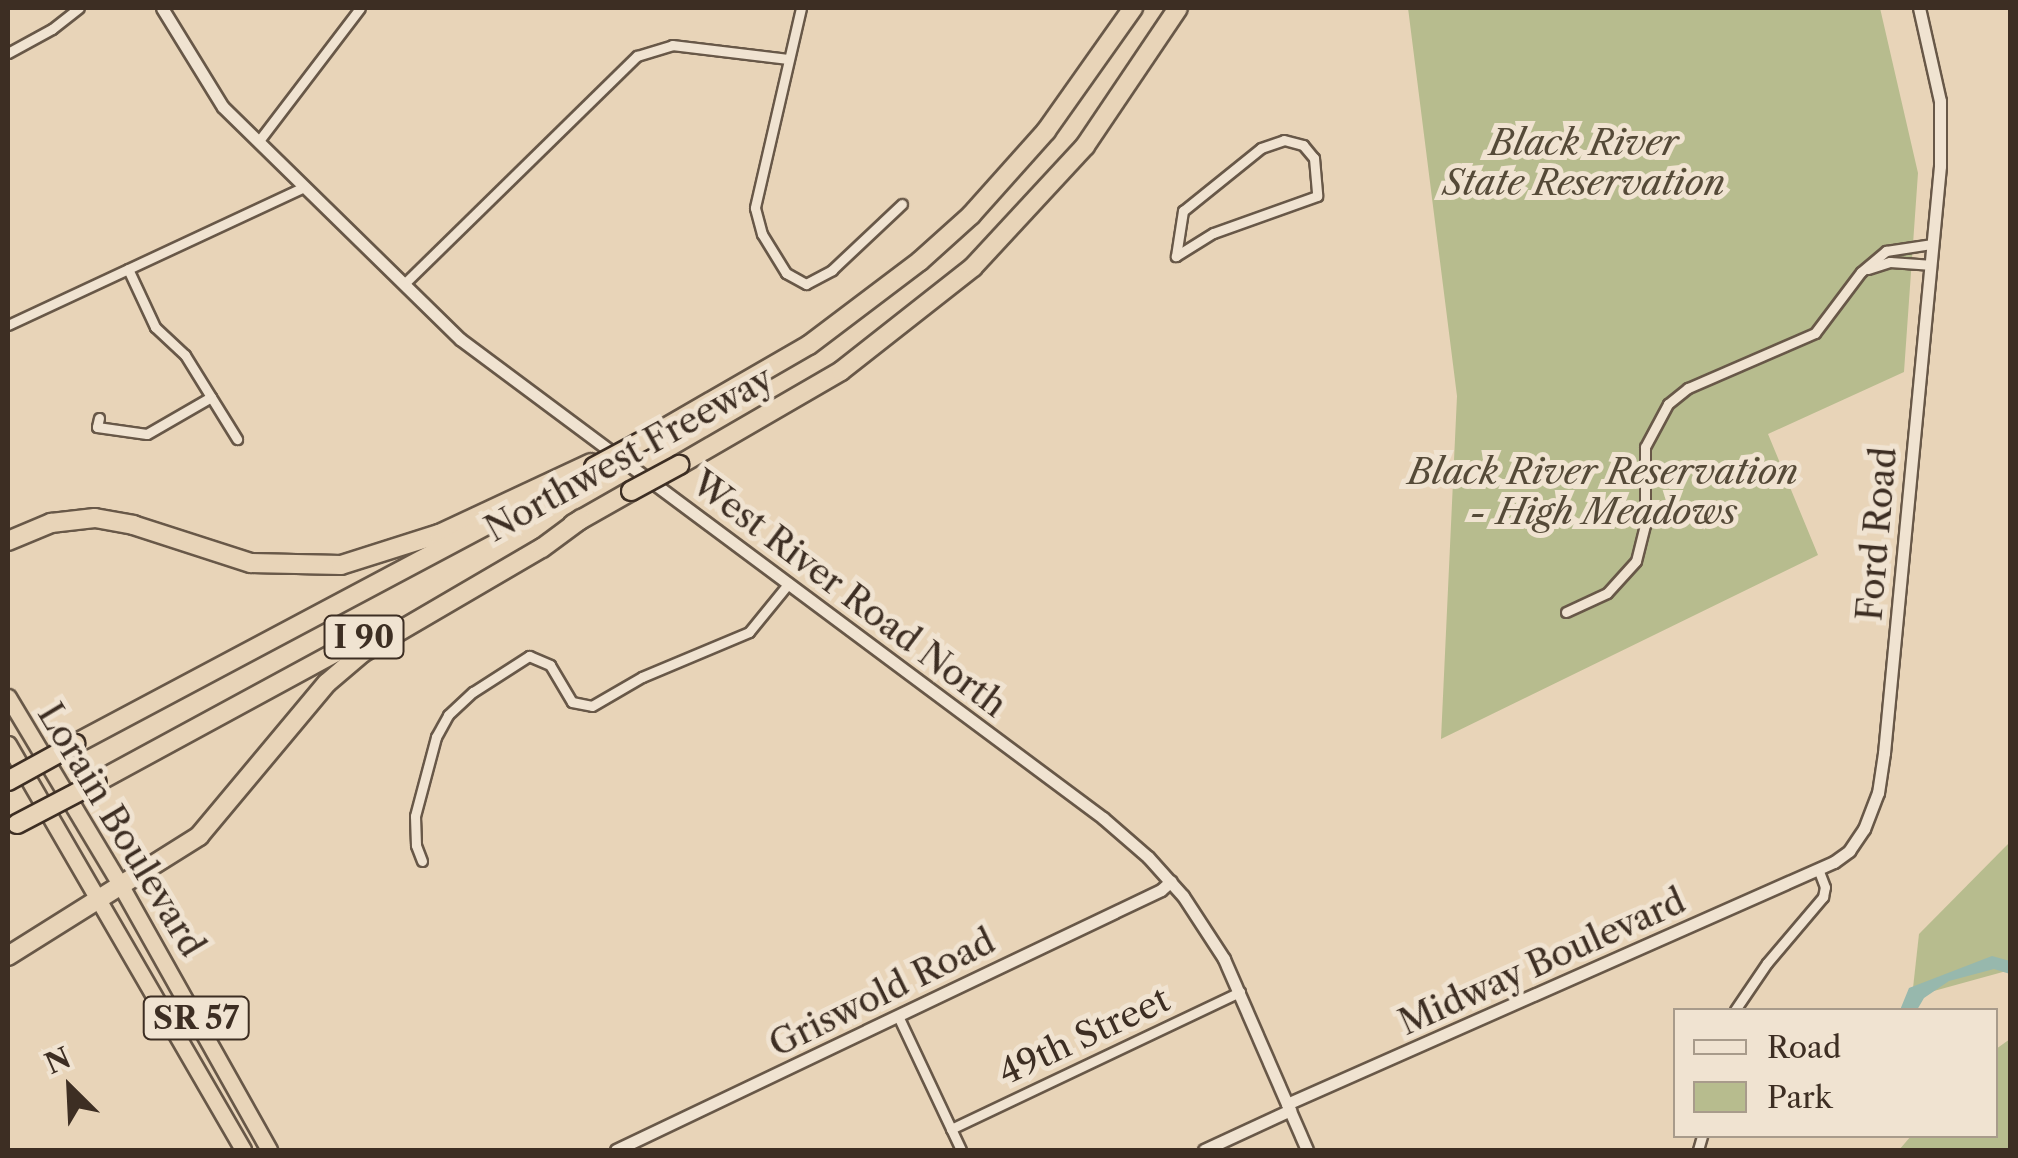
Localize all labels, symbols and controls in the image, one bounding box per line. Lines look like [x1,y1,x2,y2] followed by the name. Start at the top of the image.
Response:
[1443,122,1725,204] park label: Black River State Reservation
[478,357,780,551] street label: Northwest Freeway
[1848,445,1906,623] street label: Ford Road
[1408,451,1798,533] park label: Black River Reservation - High Meadows
[683,462,1015,726] street label: West River Road North
[322,610,406,664] road number: I 90
[29,696,213,964] street label: Lorain Boulevard
[1392,880,1692,1044] street label: Midway Boulevard
[762,920,1002,1066] street label: Griswold Road
[992,978,1176,1094] street label: 49th Street
[141,991,251,1045] road number: SR 57
[1673,1008,1998,1138] legend
[1767,1029,1841,1066] text: Road
[20,1038,120,1138] north arrow
[40,1040,76,1081] text: N
[1767,1079,1832,1116] text: Park

